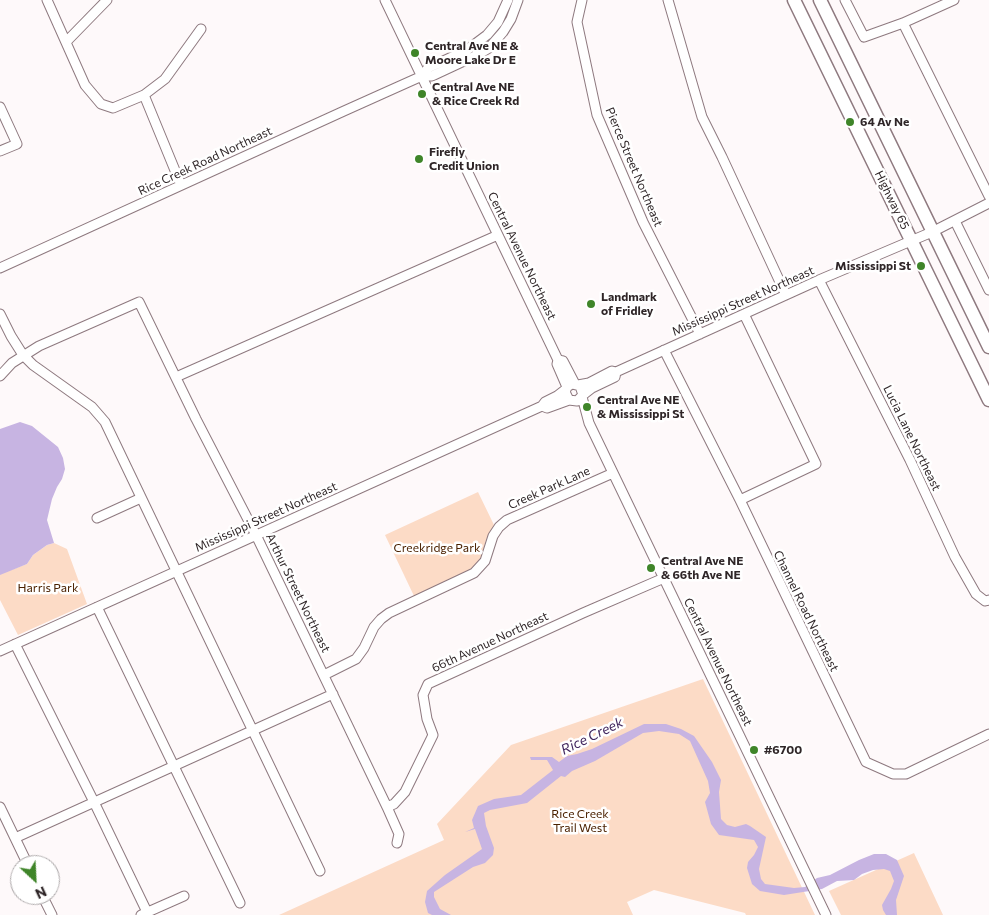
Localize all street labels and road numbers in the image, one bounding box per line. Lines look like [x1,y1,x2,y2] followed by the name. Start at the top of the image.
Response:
[602,105,666,229] street label: Pierce Street Northeast
[136,124,274,198] street label: Rice Creek Road Northeast
[872,168,912,232] street label: Highway 65
[485,190,559,322] street label: Central Avenue Northeast
[670,263,816,339] street label: Mississippi Street Northeast
[880,383,944,493] street label: Lucia Lane Northeast
[506,464,592,512] street label: Creek Park Lane
[193,479,339,555] street label: Mississippi Street Northeast
[263,531,333,655] street label: Arthur Street Northeast
[770,548,842,674] street label: Channel Road Northeast
[681,596,755,728] street label: Central Avenue Northeast
[430,609,550,675] street label: 66th Avenue Northeast

